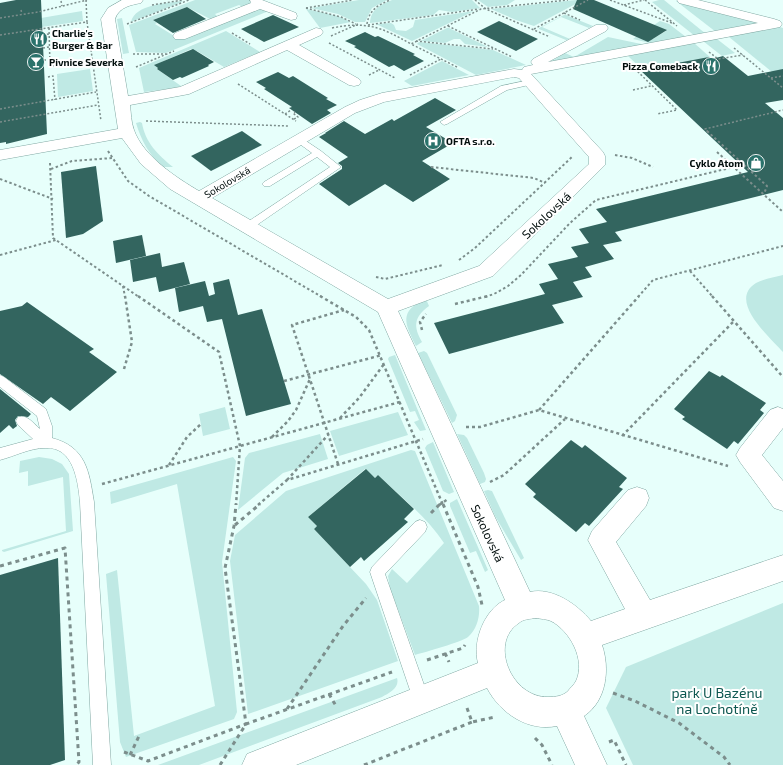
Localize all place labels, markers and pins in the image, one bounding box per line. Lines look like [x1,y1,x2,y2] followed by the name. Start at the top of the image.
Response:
[52,27,113,51] place label: Charlie's Burger & Bar
[29,29,49,49] restaurant icon: Charlie's Burger & Bar
[26,52,46,72] bar icon: Pivnice Severka
[49,56,124,68] place label: Pivnice Severka
[701,56,721,76] restaurant icon: Pizza Comeback
[622,60,698,72] place label: Pizza Comeback
[423,131,443,151] hospital icon: OFTA s.r.o.
[446,135,495,147] place label: OFTA s.r.o.
[746,153,766,173] shop icon: Cyklo Atom
[690,157,743,170] place label: Cyklo Atom

